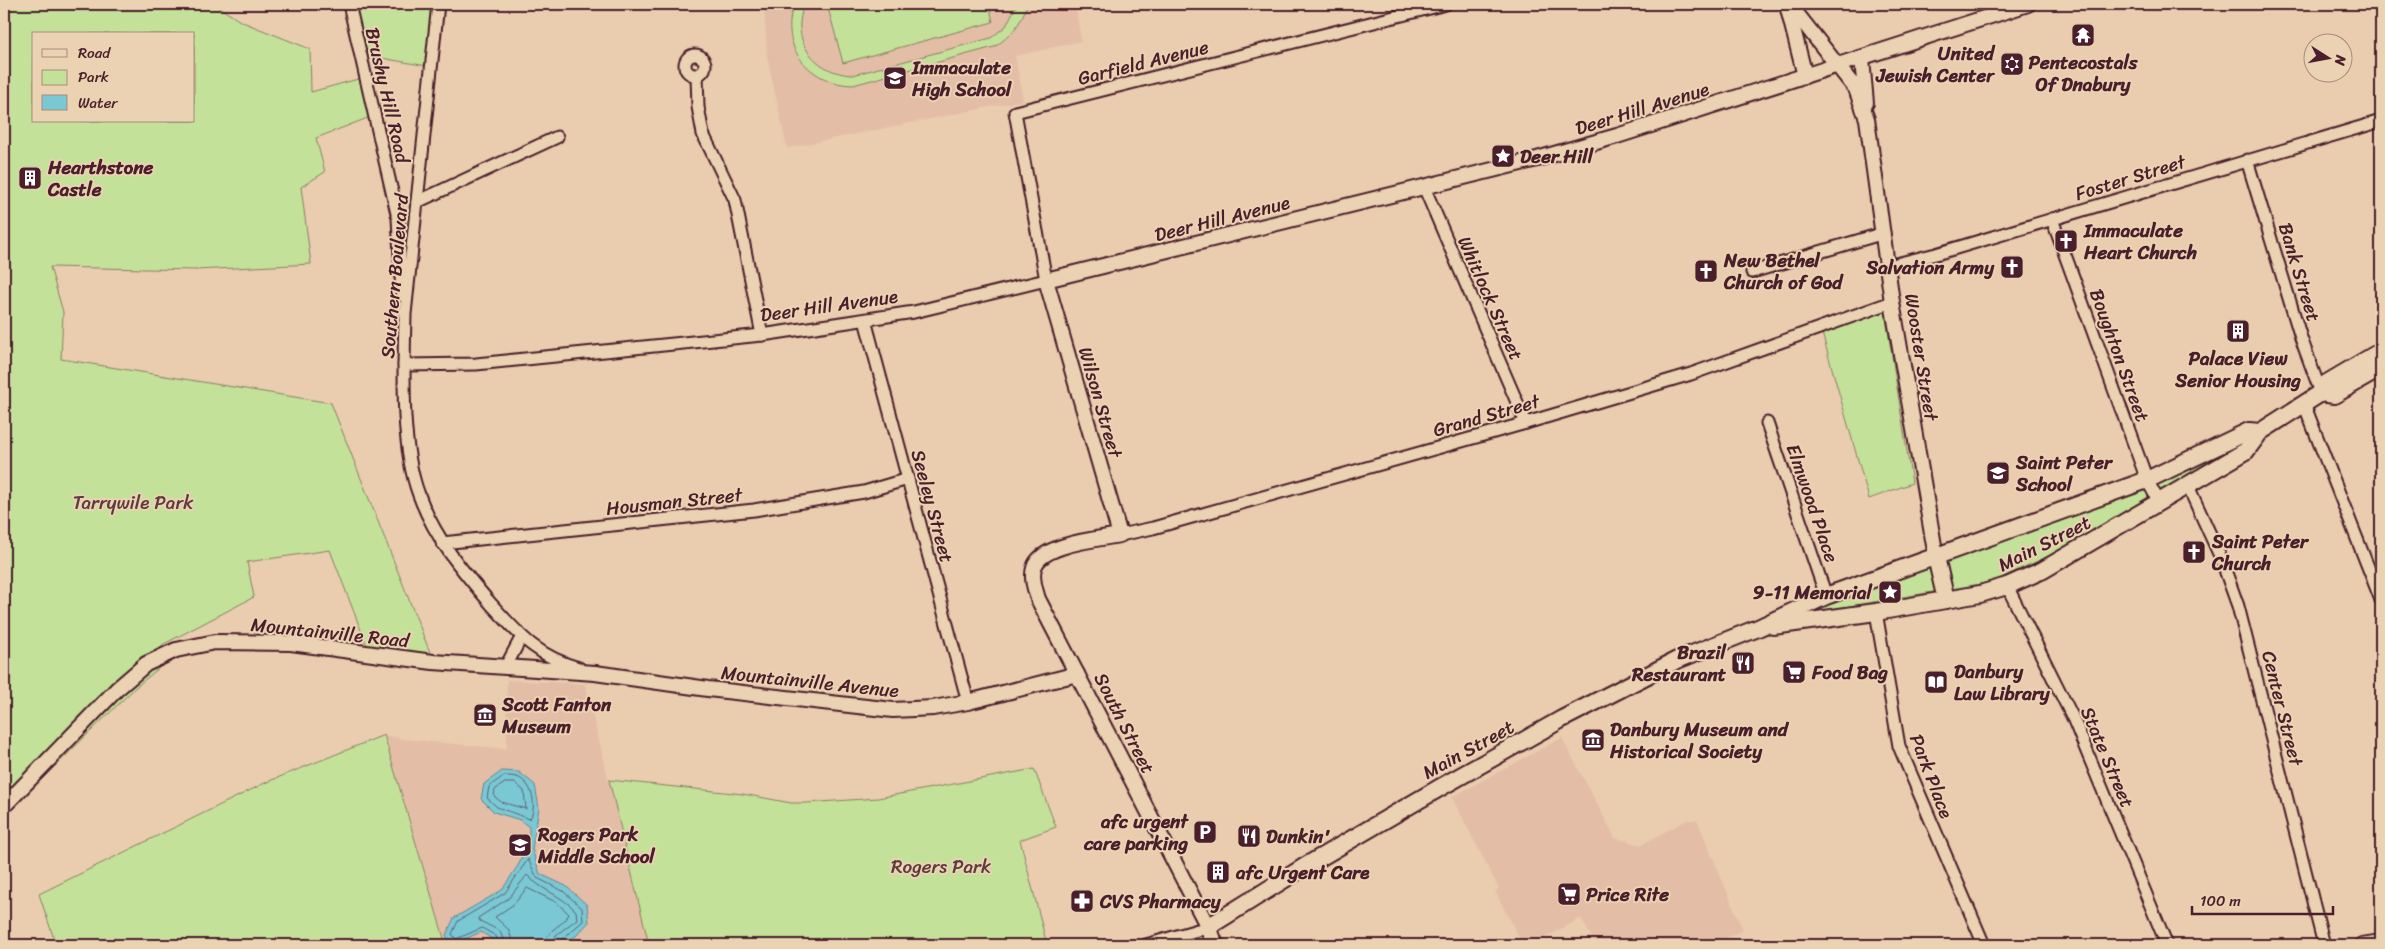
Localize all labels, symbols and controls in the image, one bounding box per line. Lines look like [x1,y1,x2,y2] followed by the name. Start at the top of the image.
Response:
[2070,22,2096,48] temple icon: Pentecostals Of Dnabury
[356,24,420,168] street label: Brushy Hill Road
[1074,30,1212,95] street label: Garfield Avenue
[32,32,195,122] legend
[2302,32,2352,82] north arrow
[1875,37,1996,92] place label: United Jewish Center
[78,40,111,66] text: Road
[2028,46,2139,101] place label: Pentecostals Of Dnabury
[911,51,1013,106] place label: Immaculate High School
[1999,51,2025,77] synagogue icon: United Jewish Center
[2327,52,2354,68] text: N
[78,64,109,90] text: Park
[882,65,908,91] school or university icon: Immaculate High School
[1571,72,1713,145] street label: Deer Hill Avenue
[78,90,118,116] text: Water
[1520,140,1594,173] place label: Deer Hill
[1490,143,1516,169] place icon: Deer Hill
[2071,145,2191,210] street label: Foster Street
[47,151,154,206] place label: Hearthstone Castle
[17,165,43,191] building icon: Hearthstone Castle
[1151,186,1293,251] street label: Deer Hill Avenue
[371,192,418,360] street label: Southern Boulevard
[2083,214,2197,269] place label: Immaculate Heart Church
[2269,219,2330,326] street label: Bank Street
[2053,228,2079,254] church icon: Immaculate Heart Church
[1448,231,1533,366] street label: Whitlock Street
[1723,244,1844,299] place label: New Bethel Church of God
[1865,251,1995,284] place label: Salvation Army
[1999,254,2025,280] church icon: Salvation Army
[1693,258,1719,284] church icon: New Bethel Church of God
[758,280,900,331] street label: Deer Hill Avenue
[2080,284,2159,426] street label: Boughton Street
[1895,291,1948,424] street label: Wooster Street
[2225,318,2251,344] building icon: Palace View Senior Housing
[2174,342,2301,397] place label: Palace View Senior Housing
[1069,343,1132,463] street label: Wilson Street
[1429,384,1545,446] street label: Grand Street
[1777,439,1848,567] street label: Elmwood Place
[902,446,963,566] street label: Seeley Street
[2015,446,2114,501] place label: Saint Peter School
[1985,460,2011,486] school or university icon: Saint Peter School
[604,478,745,525] street label: Housman Street
[73,486,194,519] park label: Tarrywile Park
[1992,506,2097,581] street label: Main Street
[2211,525,2310,580] place label: Saint Peter Church
[2181,539,2207,565] church icon: Saint Peter Church
[1753,576,1873,609] place label: 9-11 Memorial
[1877,579,1903,605] place icon: 9-11 Memorial
[249,608,413,657] street label: Mountainville Road
[1631,636,1727,691] place label: Brazil Restaurant
[2252,647,2313,770] street label: Center Street
[1730,650,1756,676] restaurant icon: Brazil Restaurant
[1954,655,2051,710] place label: Danbury Law Library
[719,656,901,707] street label: Mountainville Avenue
[1811,656,1888,689] place label: Food Bag
[1781,659,1807,685] supermarket icon: Food Bag
[1085,667,1164,780] street label: South Street
[1923,669,1949,695] library icon: Danbury Law Library
[501,688,612,743] place label: Scott Fanton Museum
[2071,701,2144,813] street label: State Street
[472,702,498,728] museum icon: Scott Fanton Museum
[1416,711,1520,788] street label: Main Street
[1609,713,1790,768] place label: Danbury Museum and Historical Society
[1580,727,1606,753] museum icon: Danbury Museum and Historical Society
[1900,729,1963,823] street label: Park Place
[1083,805,1189,860] place label: afc urgent care parking
[537,818,655,873] place label: Rogers Park Middle School
[1192,819,1218,845] parking icon: afc urgent care parking
[1266,820,1331,853] place label: Dunkin'
[1236,823,1262,849] restaurant icon: Dunkin'
[507,832,533,858] school or university icon: Rogers Park Middle School
[891,850,991,883] park label: Rogers Park
[1235,856,1370,889] place label: afc Urgent Care
[1205,859,1231,885] building icon: afc Urgent Care
[1586,878,1669,911] place label: Price Rite
[1556,881,1582,907] supermarket icon: Price Rite
[2192,884,2334,916] scale bar
[1099,885,1222,918] place label: CVS Pharmacy
[1069,888,1095,914] pharmacy icon: CVS Pharmacy
[2200,888,2241,914] text: 100 m

